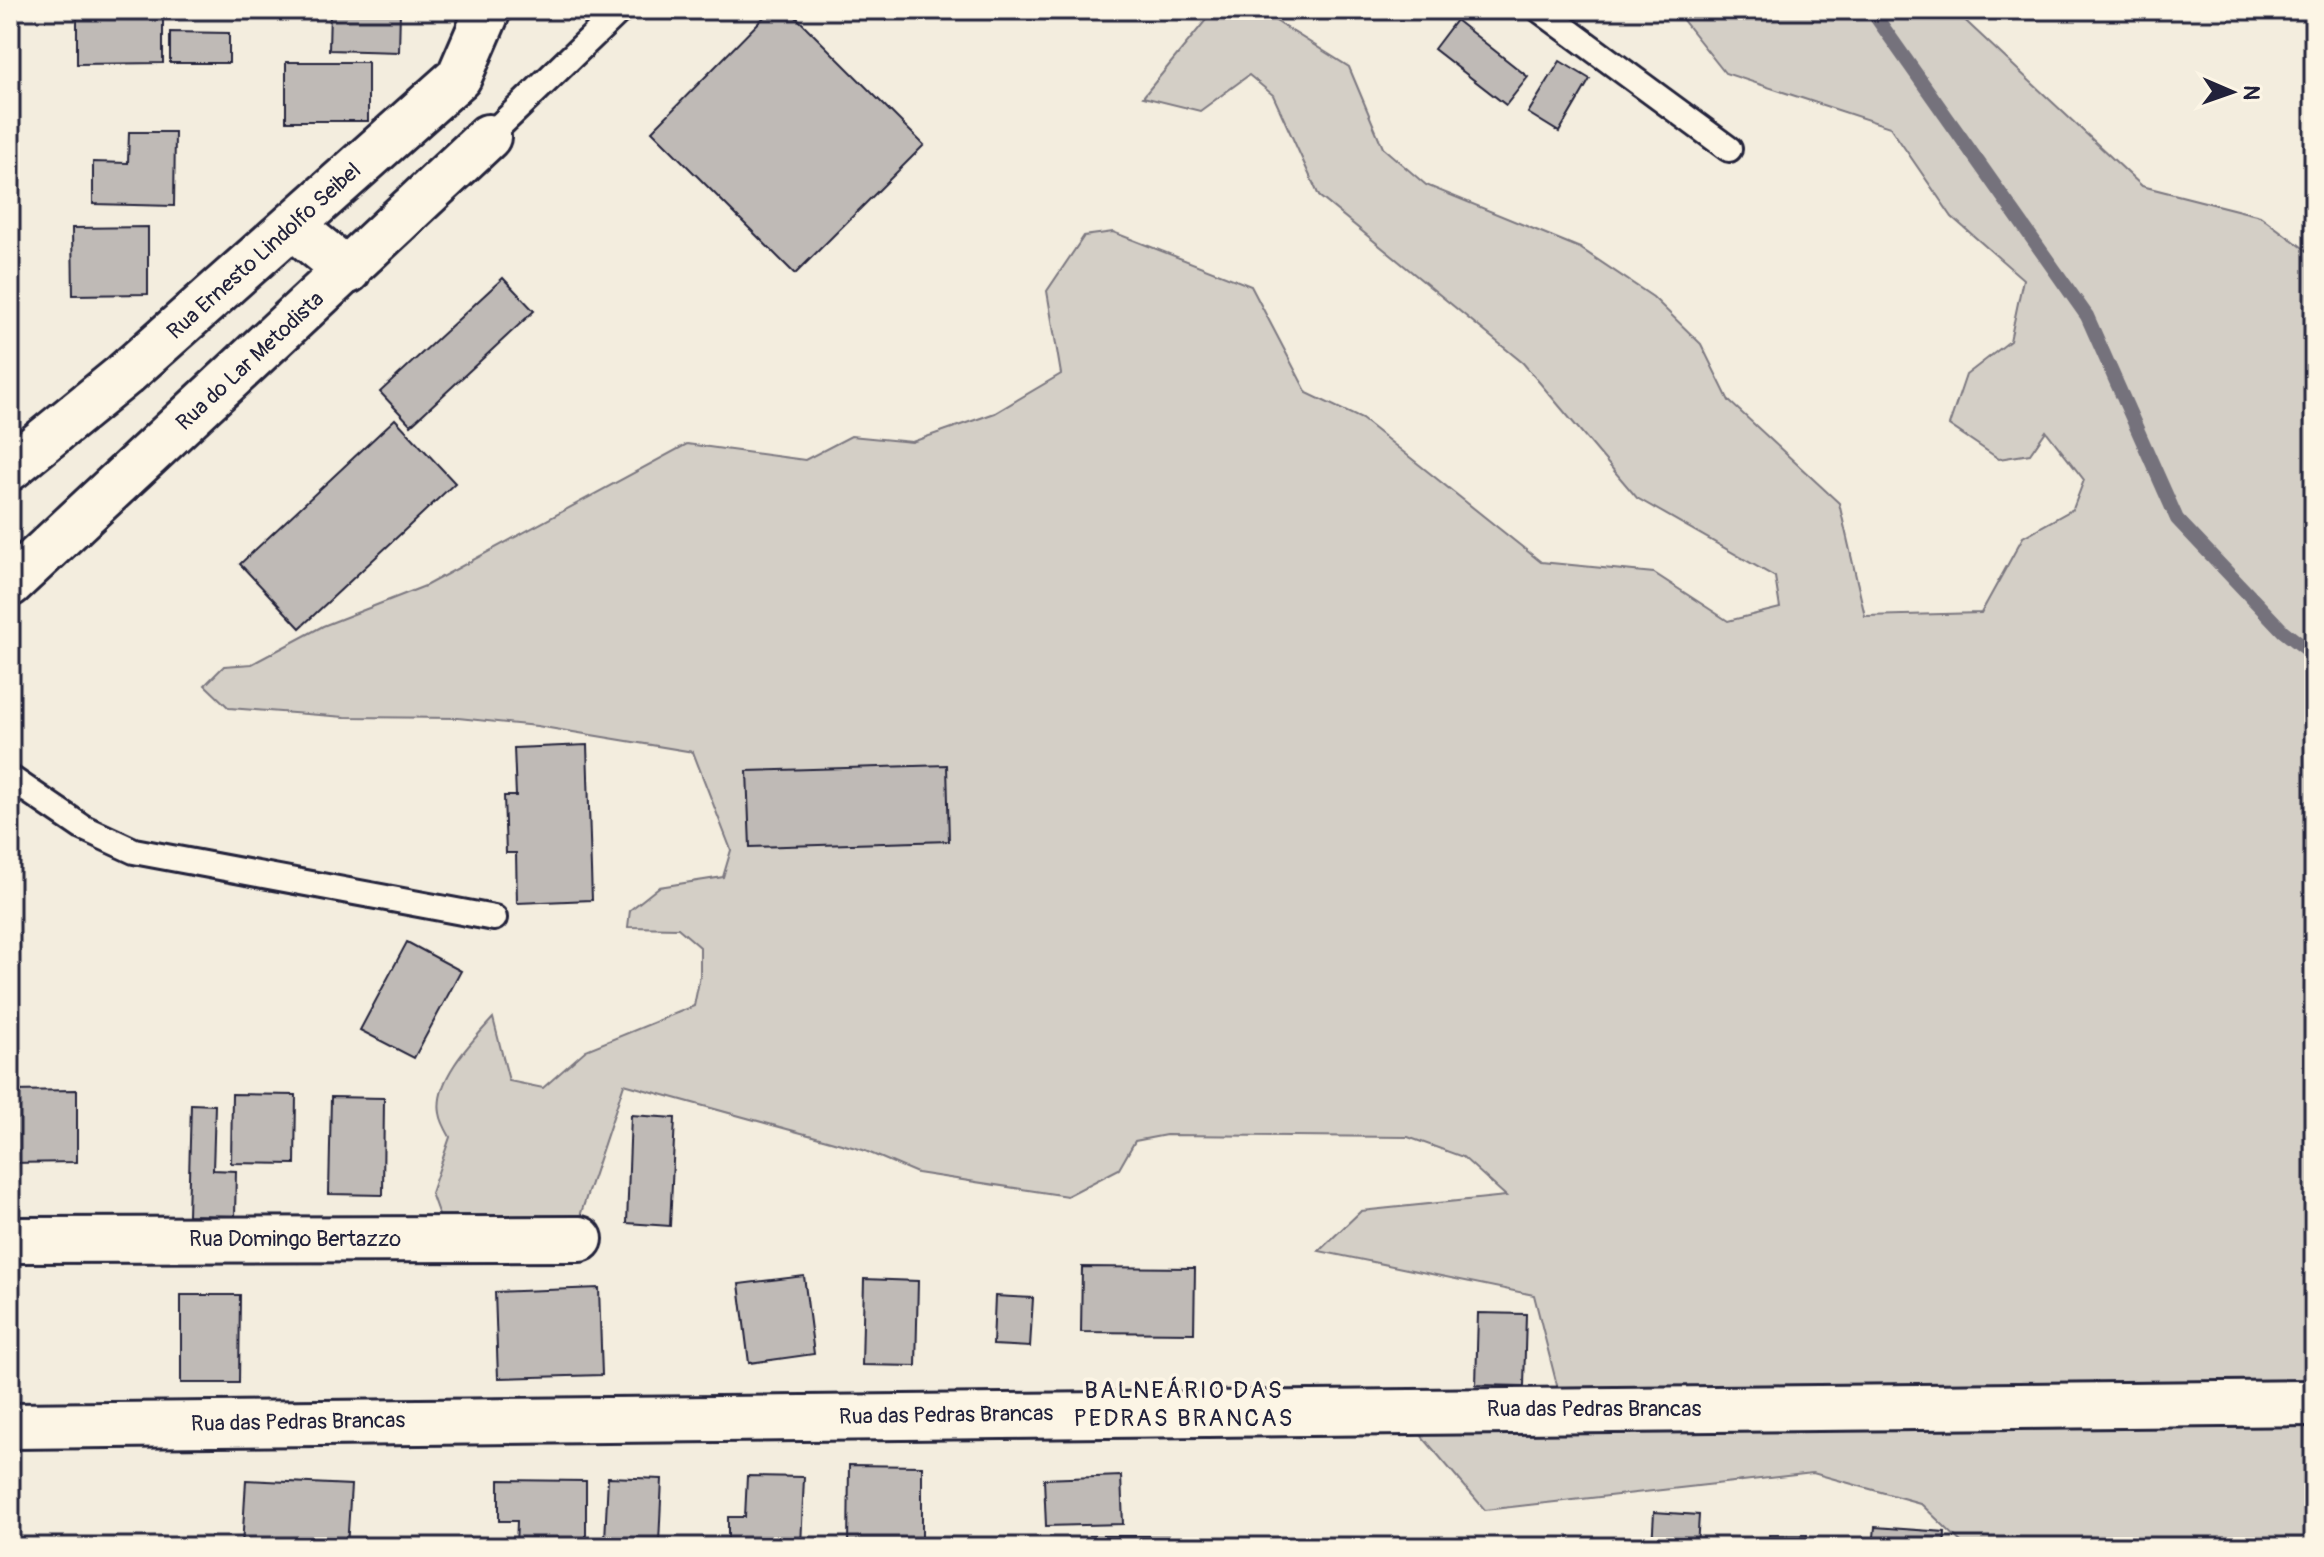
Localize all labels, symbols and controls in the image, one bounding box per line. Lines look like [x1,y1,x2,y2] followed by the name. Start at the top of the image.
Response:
[2192,52,2272,132] north arrow
[2237,85,2265,101] text: N
[161,157,367,345] street label: Rua Ernesto Lindolfo Seibel
[170,285,330,437] street label: Rua do Lar Metodista
[189,1225,401,1253] street label: Rua Domingo Bertazzo
[1073,1376,1295,1433] district label: BALNEÁRIO DAS PEDRAS BRANCAS
[1487,1395,1701,1423] street label: Rua das Pedras Brancas
[839,1399,1054,1431] street label: Rua das Pedras Brancas
[191,1406,406,1438] street label: Rua das Pedras Brancas

